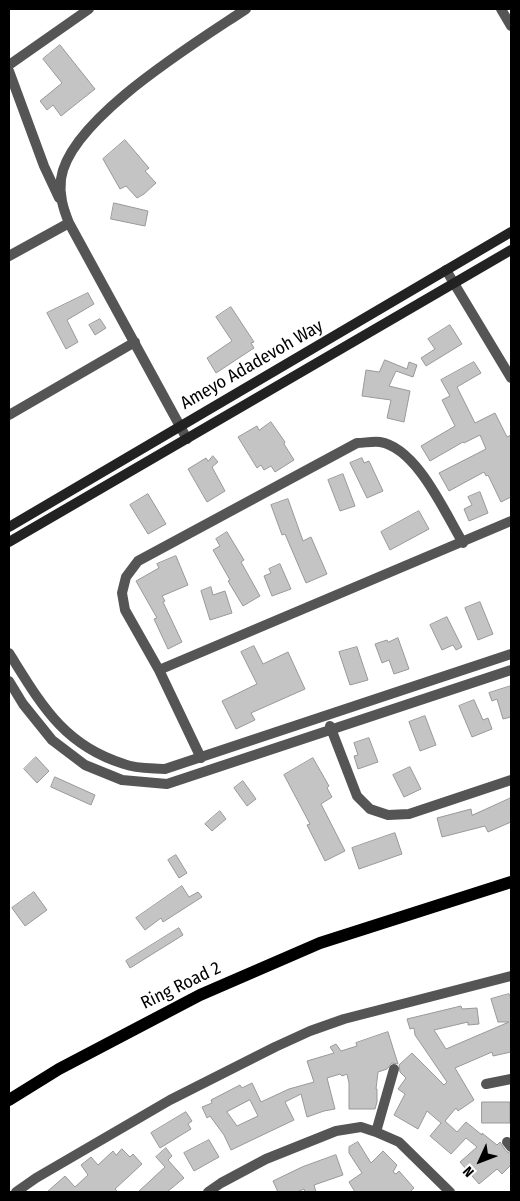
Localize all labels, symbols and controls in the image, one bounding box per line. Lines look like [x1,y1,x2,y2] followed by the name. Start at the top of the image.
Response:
[177,315,327,415] street label: Ameyo Adadevoh Way
[138,957,224,1015] street label: Ring Road 2
[455,1136,505,1186] north arrow
[460,1163,478,1180] text: N

